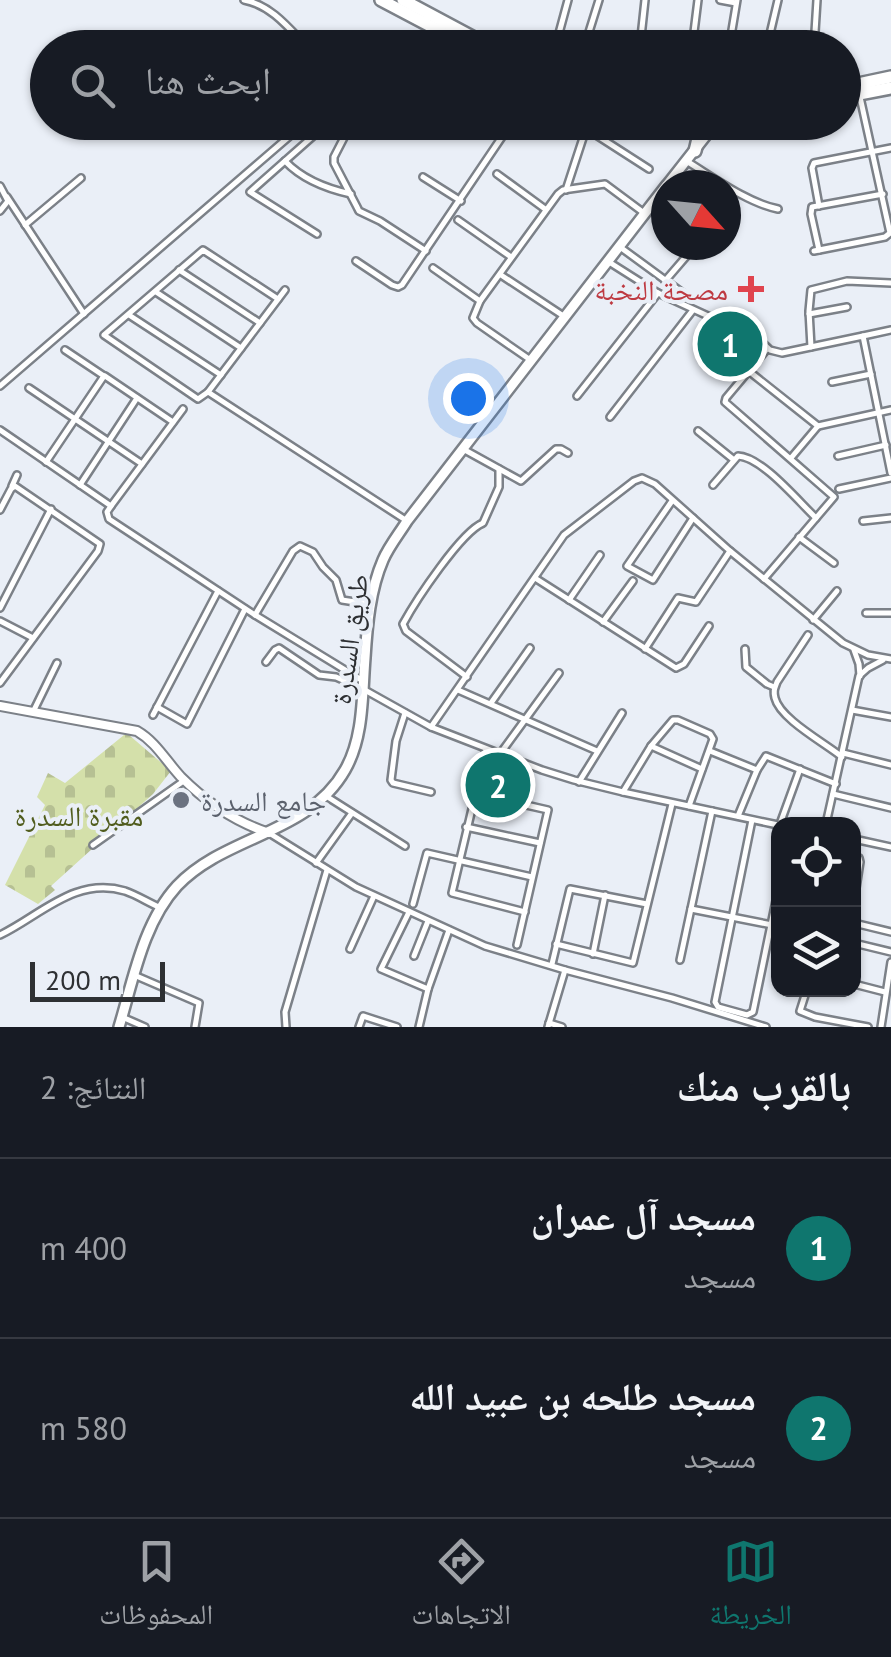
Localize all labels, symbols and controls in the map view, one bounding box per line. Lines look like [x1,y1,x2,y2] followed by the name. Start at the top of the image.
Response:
[30,30,861,140] search box
[145,55,271,104] text: ابحث هنا
[65,58,120,113] icon: search
[651,170,741,260] north arrow
[594,271,728,308] place label: مصحة النخبة
[738,276,764,302] marker: مصحة النخبة
[698,306,762,382] pin: 1
[443,373,494,424] your location
[322,571,376,707] street label: طريق السدرة
[466,748,530,822] pin: 2
[201,782,326,819] place label: جامع السدرة
[170,789,192,811] marker: جامع السدرة
[15,797,143,834] park label: مقبرة السدرة
[771,817,861,997] map controls
[771,817,861,907] button: locate
[771,907,861,997] button: layers
[30,957,165,1001] scale bar
[45,961,121,998] text: 200 m
[676,1058,851,1113] text: بالقرب منك
[40,1066,146,1108] text: النتائج: 2
[531,1191,756,1240] text: مسجد آل عمران
[40,1227,127,1269] text: 400 m
[809,1227,828,1269] text: 1
[684,1255,756,1297] text: مسجد
[409,1371,756,1420] text: مسجد طلحه بن عبيد الله
[40,1407,127,1449] text: 580 m
[809,1407,828,1449] text: 2
[684,1435,756,1477] text: مسجد
[99,1534,213,1642] tab: المحفوظات
[412,1534,511,1642] tab: الاتجاهات
[709,1534,792,1642] tab: الخريطة

